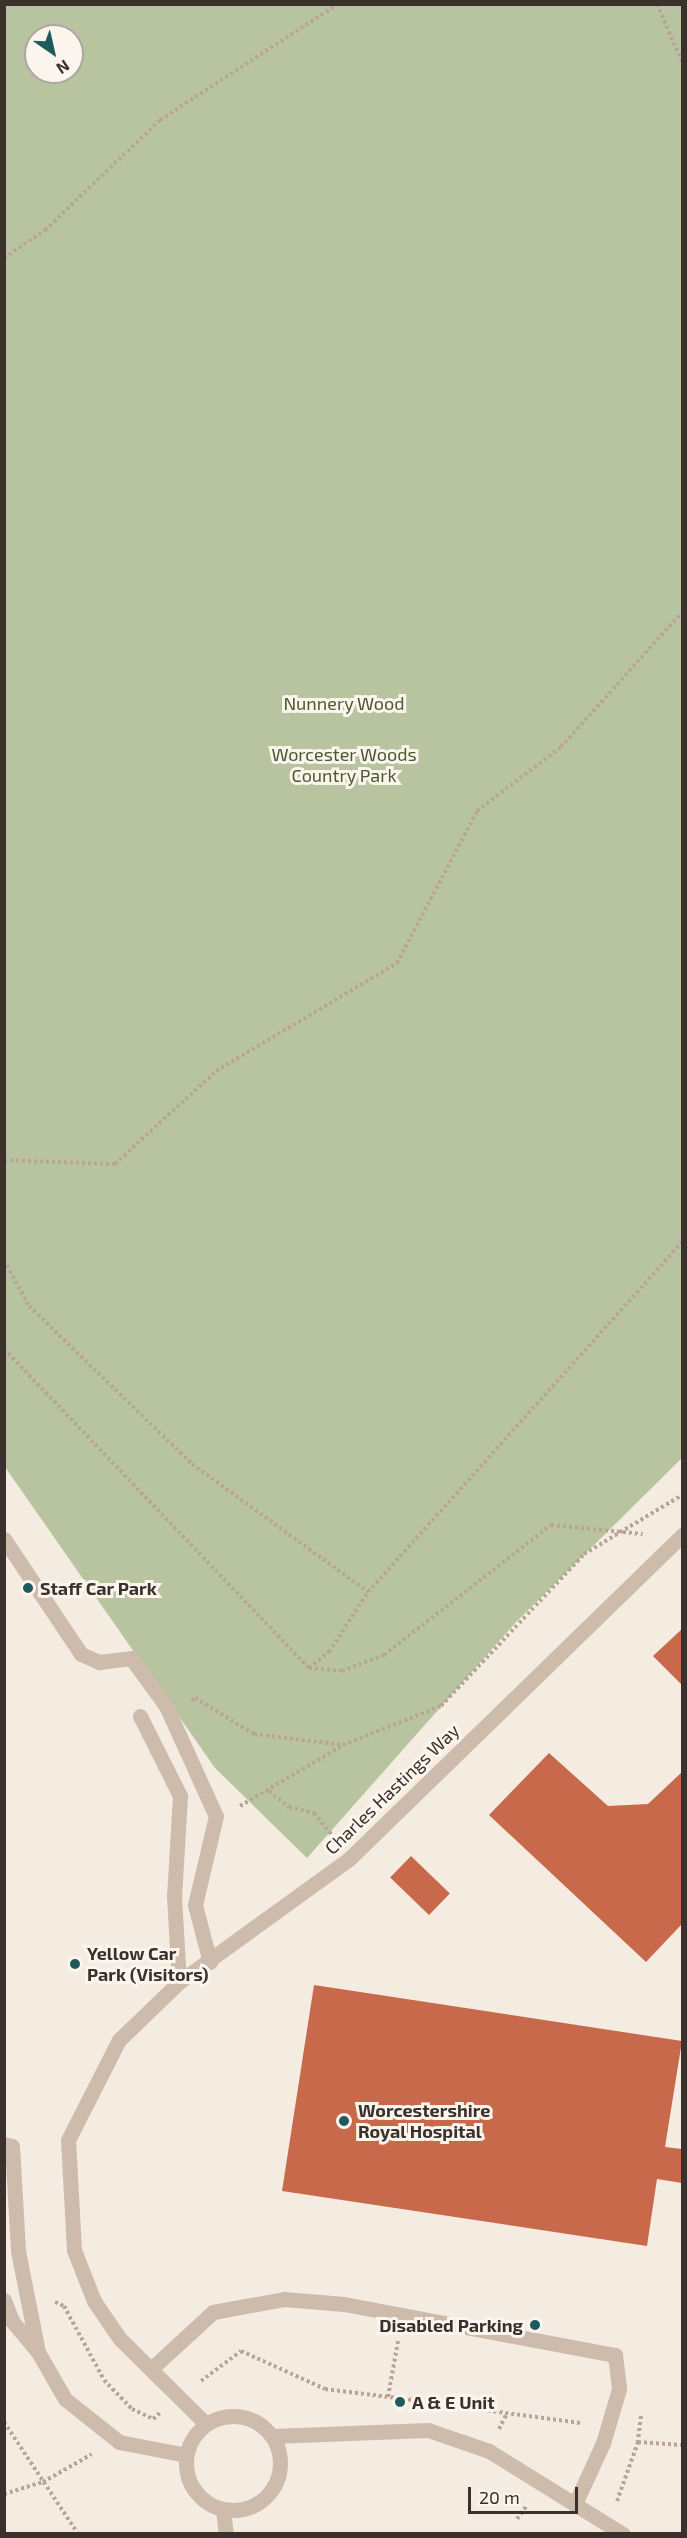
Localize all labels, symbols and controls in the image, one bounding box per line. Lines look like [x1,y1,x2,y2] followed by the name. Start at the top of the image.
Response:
[24,24,84,84] north arrow
[53,57,73,79] text: N
[283,692,405,714] park label: Nunnery Wood
[271,744,417,786] park label: Worcester Woods Country Park
[40,1577,157,1599] place label: Staff Car Park
[21,1581,35,1595] marker: Staff Car Park
[320,1719,464,1859] street label: Charles Hastings Way
[87,1943,209,1986] place label: Yellow Car Park (Visitors)
[68,1957,82,1971] marker: Yellow Car Park (Visitors)
[358,2100,490,2142] place label: Worcestershire Royal Hospital
[335,2112,353,2130] marker: Worcestershire Royal Hospital
[379,2314,523,2336] place label: Disabled Parking
[528,2318,542,2332] marker: Disabled Parking
[412,2391,495,2413] place label: A & E Unit
[393,2395,407,2409] marker: A & E Unit
[471,2475,580,2513] scale bar
[479,2486,520,2508] text: 20 m

